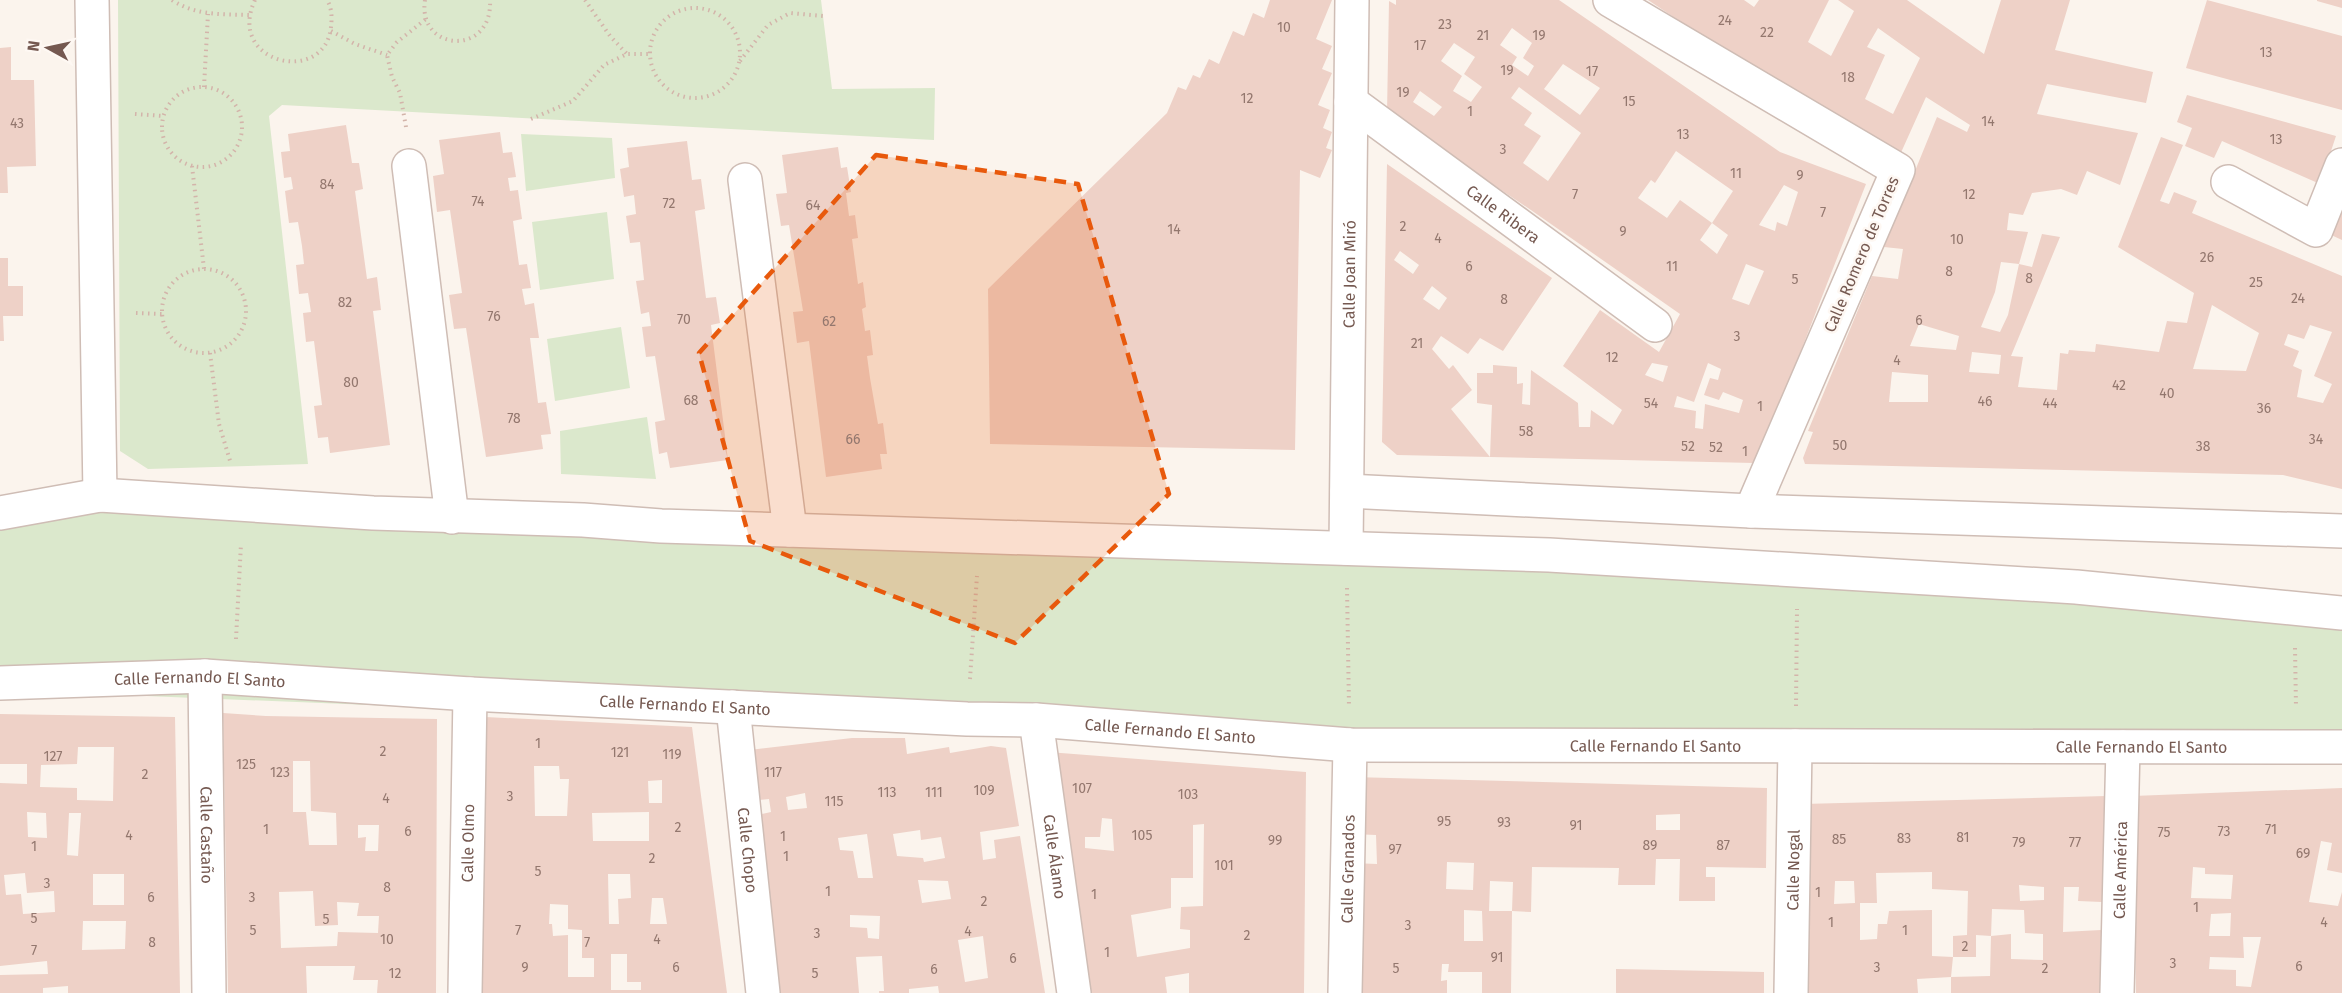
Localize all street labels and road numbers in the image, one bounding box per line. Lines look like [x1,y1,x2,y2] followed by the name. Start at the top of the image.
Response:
[1820,173,1903,335] street label: Calle Romero de Torres
[1463,181,1544,247] street label: Calle Ribera
[1339,220,1360,328] street label: Calle Joan Miró
[114,667,286,691] street label: Calle Fernando El Santo
[599,692,771,719] street label: Calle Fernando El Santo
[1084,715,1257,747] street label: Calle Fernando El Santo
[1570,736,1742,756] street label: Calle Fernando El Santo
[2056,737,2228,757] street label: Calle Fernando El Santo
[196,786,217,884] street label: Calle Castaño
[458,804,478,882] street label: Calle Olmo
[734,806,761,894] street label: Calle Chopo
[1039,813,1070,900] street label: Calle Álamo
[1337,815,1359,924] street label: Calle Granados
[2110,821,2131,919] street label: Calle América
[1783,829,1804,911] street label: Calle Nogal

